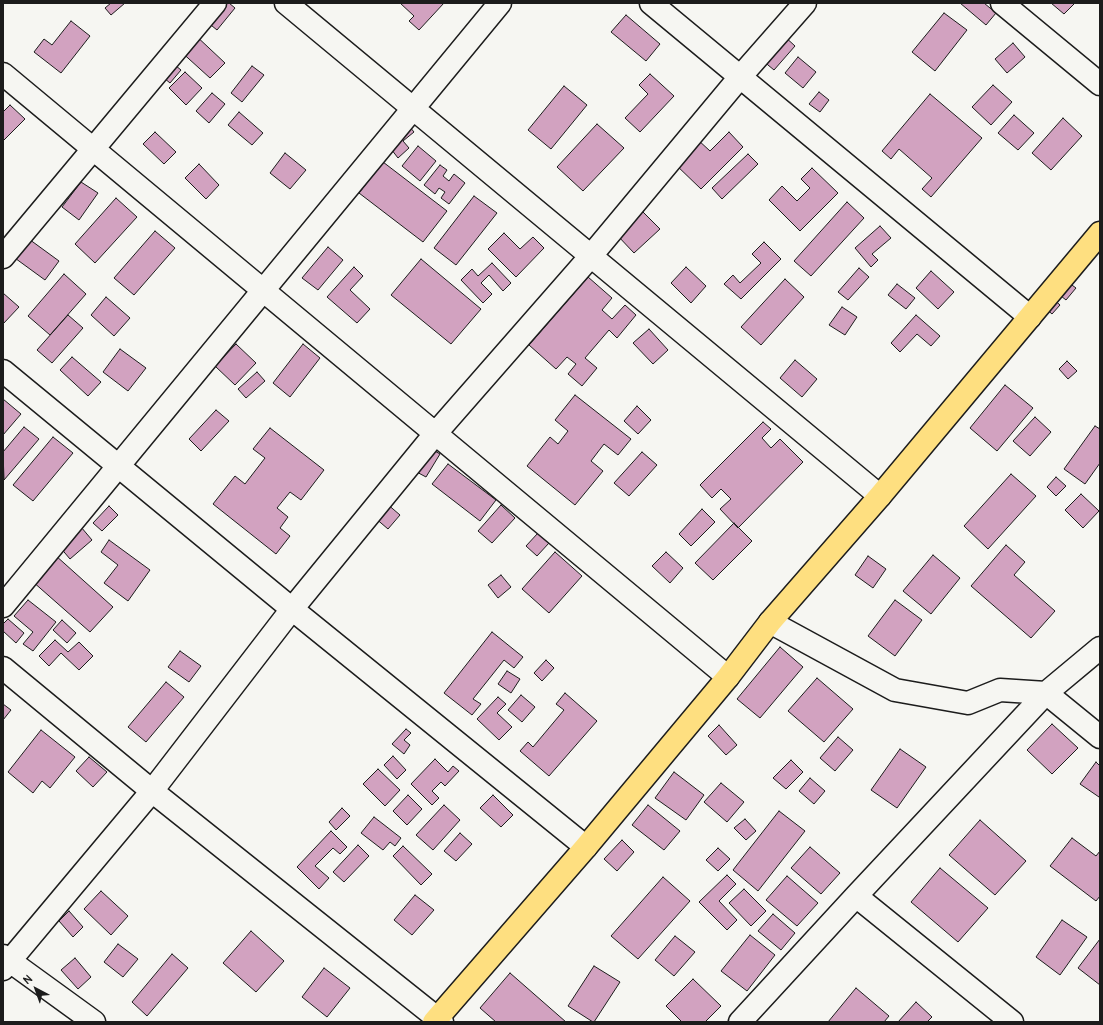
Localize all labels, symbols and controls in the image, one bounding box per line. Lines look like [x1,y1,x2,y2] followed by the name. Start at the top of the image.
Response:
[16,969,56,1009] north arrow
[21,972,35,987] text: N

